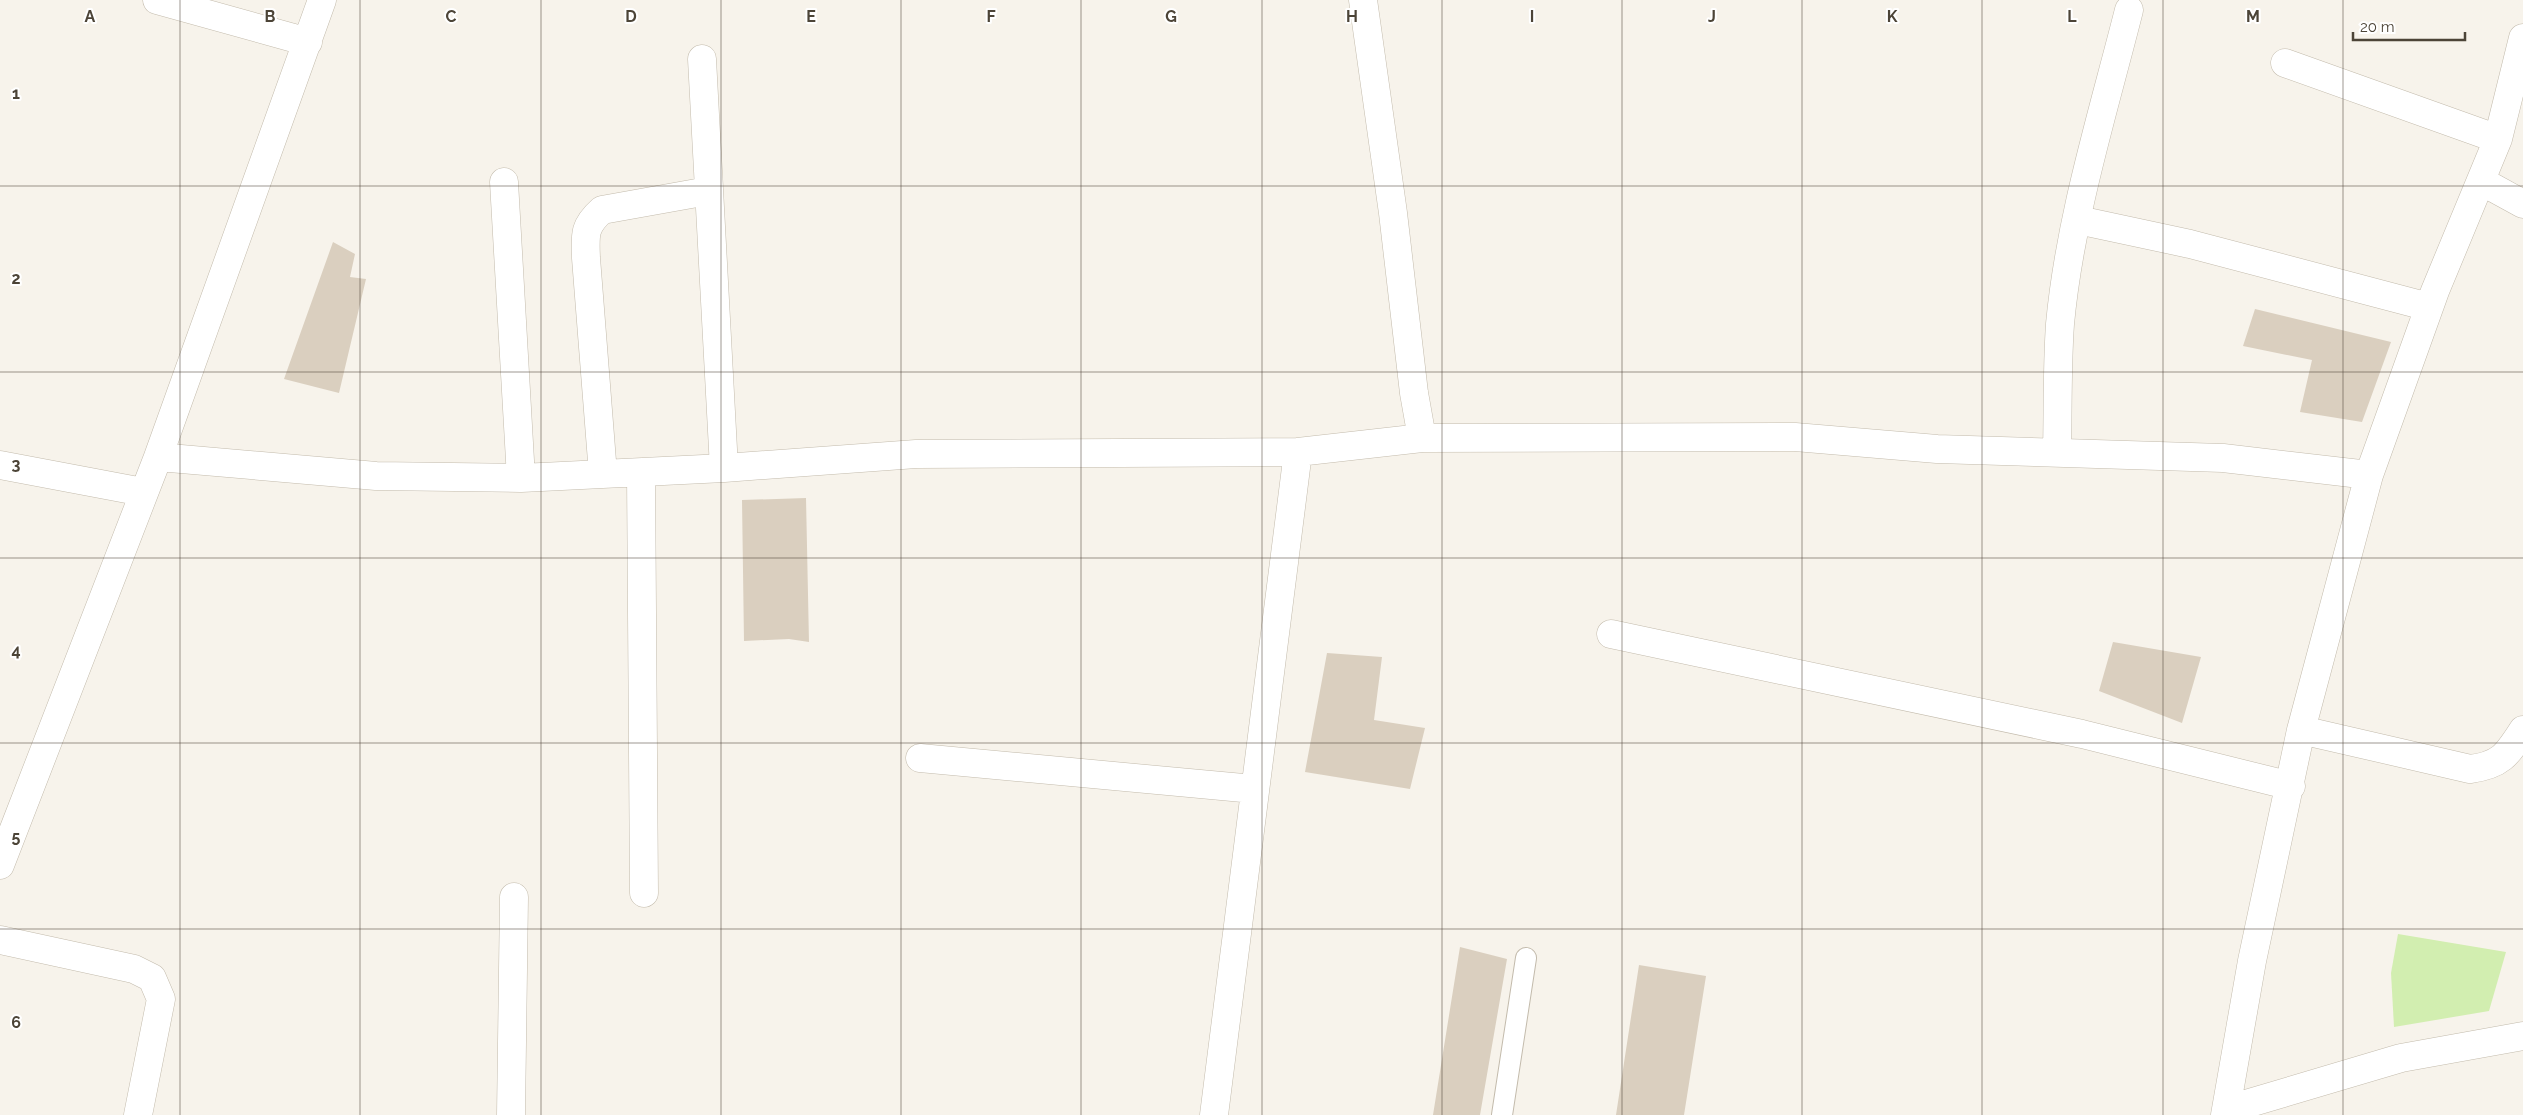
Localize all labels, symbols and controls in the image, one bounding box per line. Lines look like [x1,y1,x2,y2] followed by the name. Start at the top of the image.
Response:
[85,7,96,26] text: A
[265,7,276,26] text: B
[446,7,457,26] text: C
[625,7,637,26] text: D
[806,7,816,26] text: E
[986,7,996,26] text: F
[1165,7,1177,26] text: G
[1346,7,1358,26] text: H
[1530,7,1534,26] text: I
[1708,7,1716,26] text: J
[1887,7,1898,26] text: K
[2067,7,2077,26] text: L
[2246,7,2260,26] text: M
[2353,10,2466,42] scale bar
[2360,18,2395,36] text: 20 m
[12,84,20,103] text: 1
[11,269,21,288] text: 2
[12,455,21,474] text: 3
[11,641,21,660] text: 4
[12,827,21,846] text: 5
[11,1013,21,1032] text: 6

